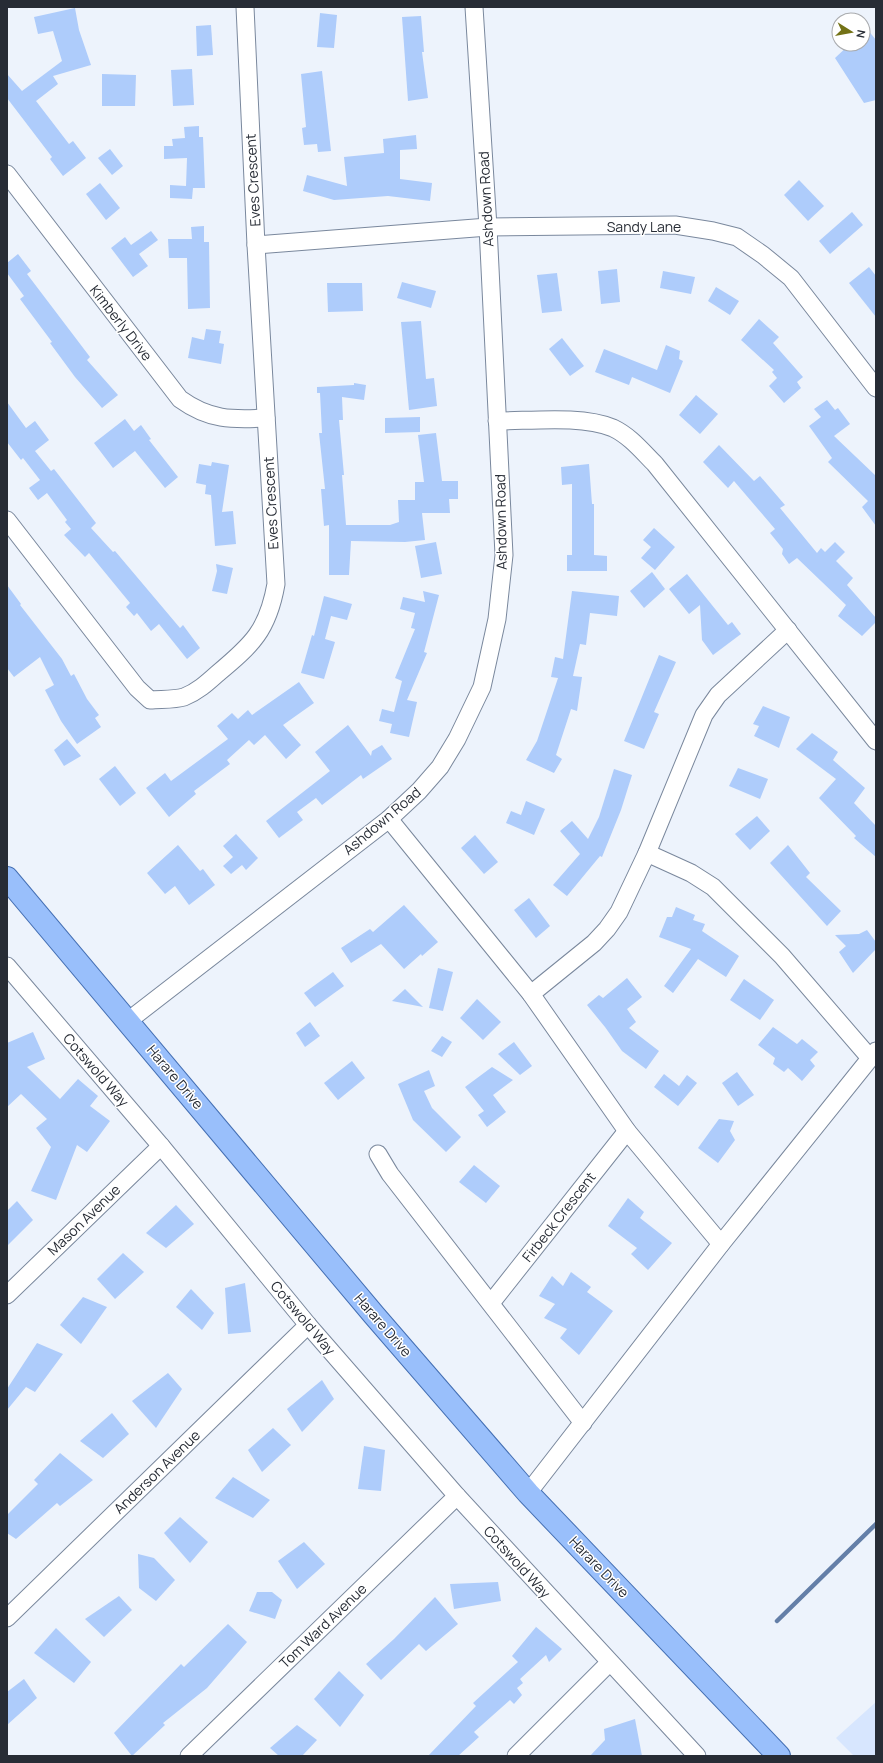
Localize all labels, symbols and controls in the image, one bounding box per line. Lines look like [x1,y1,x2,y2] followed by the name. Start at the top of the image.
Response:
[831,12,871,52] north arrow
[853,29,869,39] text: N
[241,133,264,227] street label: Eves Crescent
[474,151,497,247] street label: Ashdown Road
[607,217,681,236] street label: Sandy Lane
[86,281,157,364] street label: Kimberly Drive
[259,456,282,550] street label: Eves Crescent
[490,474,511,570] street label: Ashdown Road
[339,783,425,859] street label: Ashdown Road
[59,1029,134,1111] street label: Cotswold Way
[143,1040,208,1113] street label: Harare Drive
[517,1168,600,1266] street label: Firbeck Crescent
[43,1180,124,1259] street label: Mason Avenue
[267,1277,340,1359] street label: Cotswold Way
[350,1289,416,1361] street label: Harare Drive
[109,1426,204,1518] street label: Anderson Avenue
[480,1521,555,1602] street label: Cotswold Way
[565,1532,633,1601] street label: Harare Drive
[275,1579,370,1672] street label: Tom Ward Avenue

